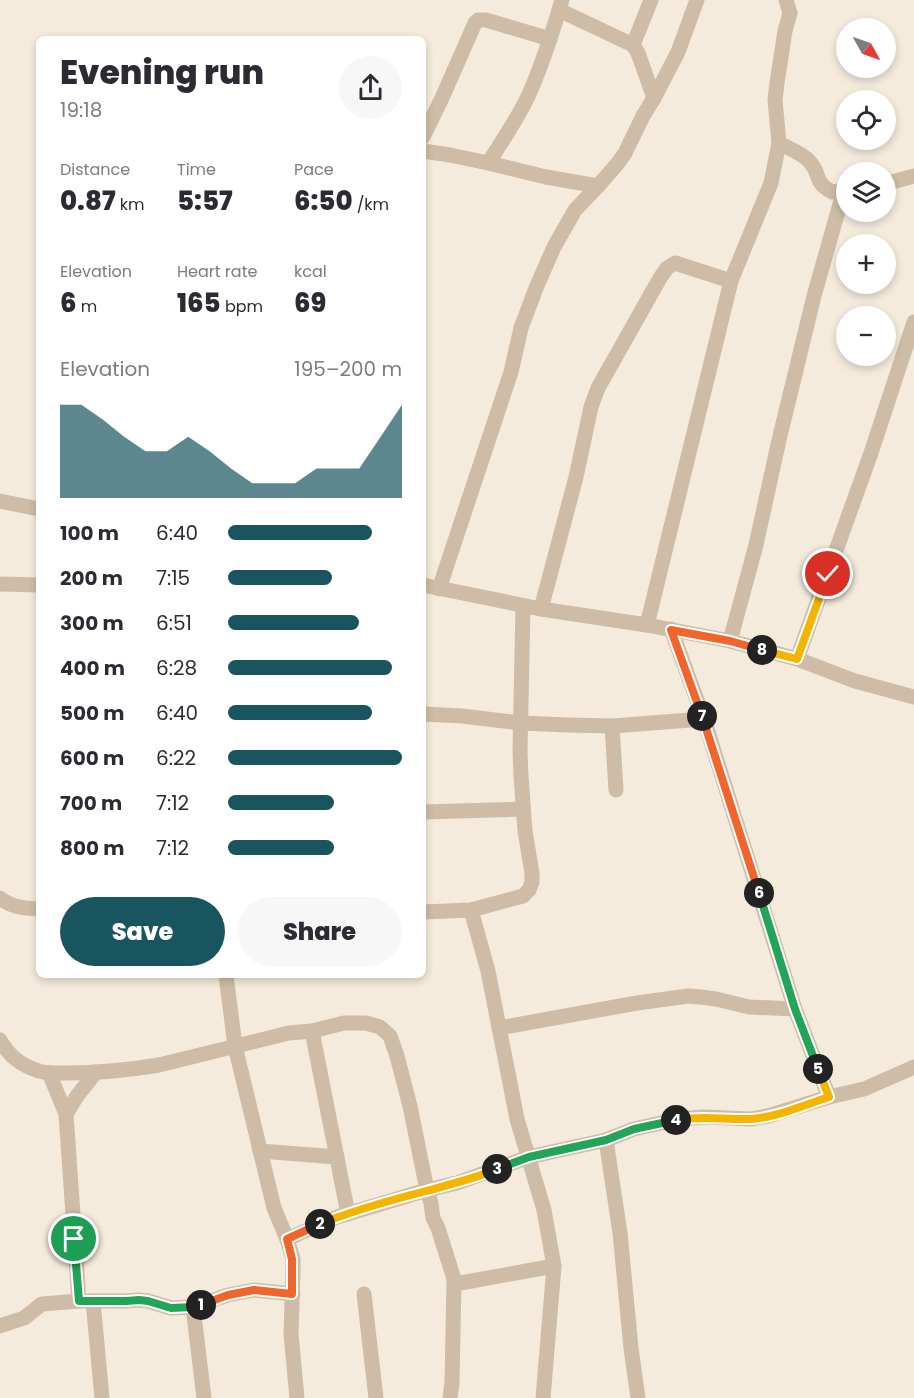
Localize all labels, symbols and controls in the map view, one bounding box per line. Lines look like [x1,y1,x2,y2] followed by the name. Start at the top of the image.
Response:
[836,18,896,78] north arrow
[836,18,896,366] map controls
[60,49,264,96] text: Evening run
[339,56,402,119] button: share
[836,90,896,150] button: locate
[60,96,102,124] text: 19:18
[60,158,130,181] text: Distance
[177,158,216,181] text: Time
[294,158,334,181] text: Pace
[836,162,896,222] button: layers
[60,183,115,219] text: 0.87
[177,183,233,219] text: 5:57
[294,183,352,219] text: 6:50
[115,193,144,216] text: km
[352,193,389,216] text: /km
[836,234,896,294] button: +
[60,260,132,283] text: Elevation
[177,260,257,283] text: Heart rate
[294,260,327,283] text: kcal
[60,285,77,321] text: 6
[177,285,221,321] text: 165
[294,285,326,321] text: 69
[77,295,97,318] text: m
[221,295,263,318] text: bpm
[836,306,896,366] button: −
[60,355,150,383] text: Elevation
[294,355,402,383] text: 195–200 m
[60,519,119,547] text: 100 m
[156,519,198,547] text: 6:40
[802,548,853,599] pin
[811,557,844,590] icon: check
[60,564,123,592] text: 200 m
[156,564,190,592] text: 7:15
[60,609,124,637] text: 300 m
[156,609,192,637] text: 6:51
[747,635,777,665] pin: 8
[757,638,767,661] text: 8
[60,654,125,682] text: 400 m
[156,654,197,682] text: 6:28
[60,699,125,727] text: 500 m
[156,699,198,727] text: 6:40
[687,701,717,731] pin: 7
[698,704,706,727] text: 7
[60,744,124,772] text: 600 m
[156,744,196,772] text: 6:22
[60,789,122,817] text: 700 m
[156,789,189,817] text: 7:12
[60,834,124,862] text: 800 m
[156,834,189,862] text: 7:12
[744,878,774,908] pin: 6
[754,881,764,904] text: 6
[60,897,225,966] button: Save
[237,897,402,966] button: Share
[803,1054,833,1084] pin: 5
[813,1057,823,1080] text: 5
[661,1105,691,1135] pin: 4
[671,1108,681,1131] text: 4
[482,1154,512,1184] pin: 3
[492,1157,502,1180] text: 3
[305,1209,335,1239] pin: 2
[315,1212,325,1235] text: 2
[48,1213,99,1264] pin
[57,1222,90,1255] icon: arrive
[186,1290,216,1320] pin: 1
[198,1293,204,1316] text: 1

